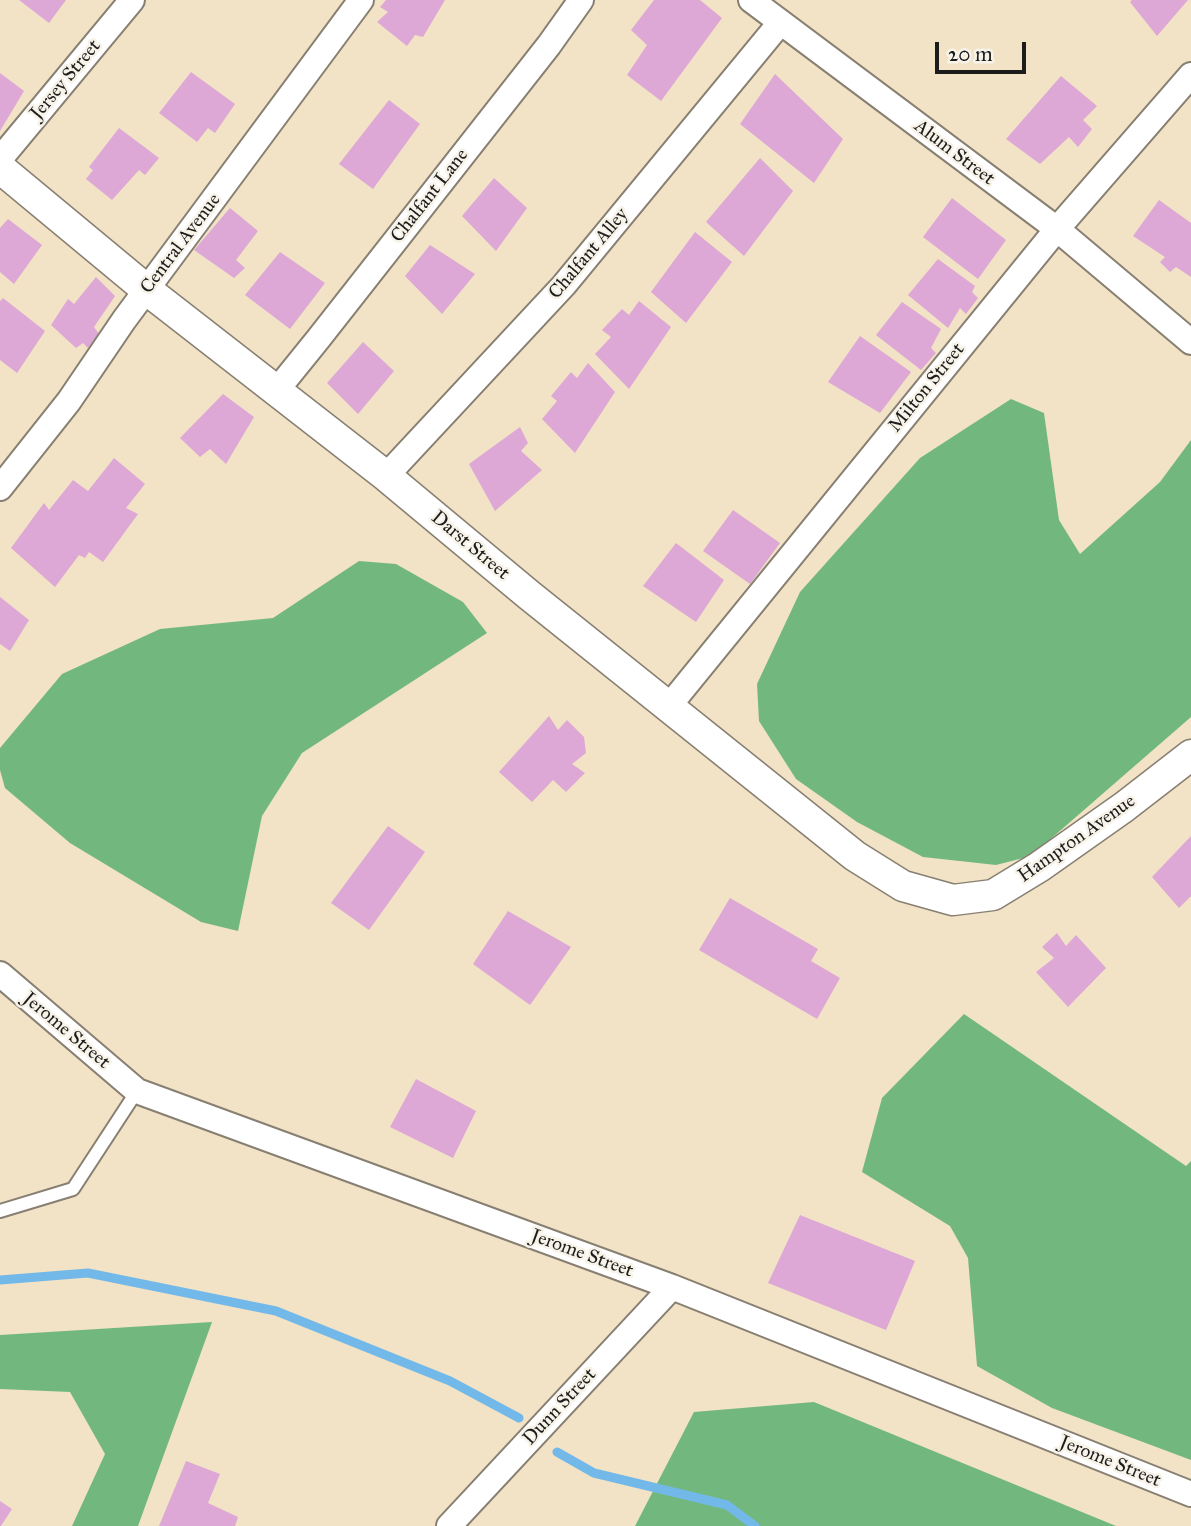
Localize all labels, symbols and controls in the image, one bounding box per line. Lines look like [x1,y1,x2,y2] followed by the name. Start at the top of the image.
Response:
[939,28,1030,72] scale bar
[26,35,106,125] street label: Jersey Street
[948,41,993,67] text: 20 m
[909,115,999,191] street label: Alum Street
[386,145,474,247] street label: Chalfant Lane
[136,190,226,298] street label: Central Avenue
[544,204,634,304] street label: Chalfant Alley
[884,339,970,437] street label: Milton Street
[426,507,514,585] street label: Darst Street
[1014,790,1140,888] street label: Hampton Avenue
[18,988,114,1074] street label: Jerome Street
[528,1225,636,1283] street label: Jerome Street
[519,1364,601,1450] street label: Dunn Street
[1056,1431,1164,1493] street label: Jerome Street

